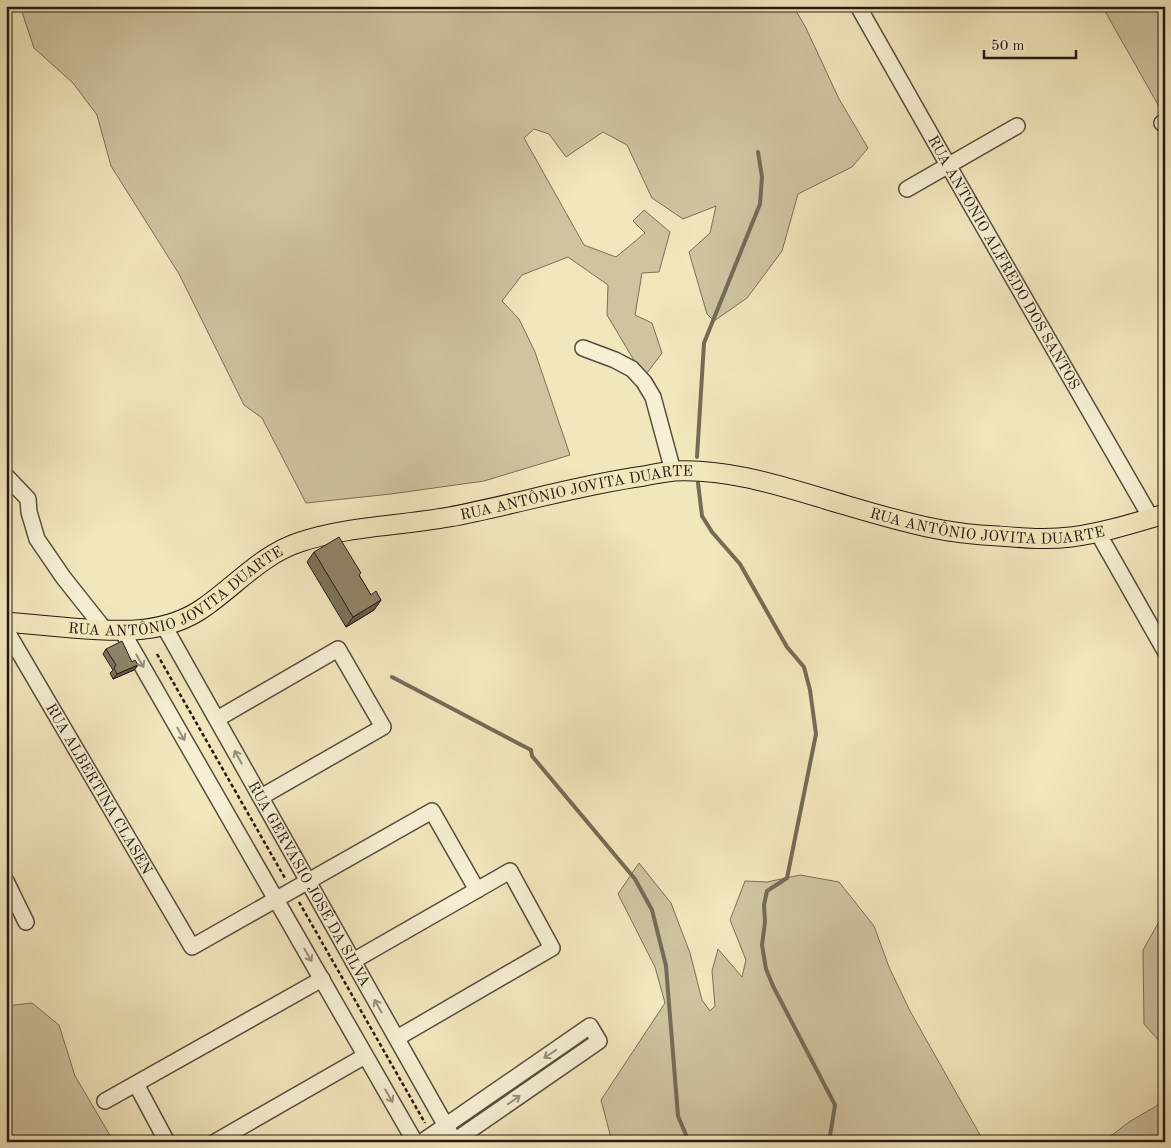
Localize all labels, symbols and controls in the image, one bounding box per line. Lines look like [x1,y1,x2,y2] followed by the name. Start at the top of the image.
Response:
[984,28,1076,60] scale bar
[991,39,1025,54] text: 50 m
[924,134,1081,393] street label: RUA ANTÔNIO ALFREDO DOS SANTOS
[459,465,693,524] street label: RUA ANTÔNIO JOVITA DUARTE
[868,507,1106,548] street label: RUA ANTÔNIO JOVITA DUARTE
[67,544,286,640] street label: RUA ANTÔNIO JOVITA DUARTE
[135,654,145,668] one-way arrow
[42,701,154,878] street label: RUA ALBERTINA CLASEN
[177,727,187,741] one-way arrow
[232,750,242,764] one-way arrow
[244,779,372,990] street label: RUA GERVÁSIO JOSÉ DA SILVA
[303,948,313,963] one-way arrow
[373,999,383,1013] one-way arrow
[543,1049,557,1059] one-way arrow
[384,1089,394,1103] one-way arrow
[507,1095,521,1105] one-way arrow

